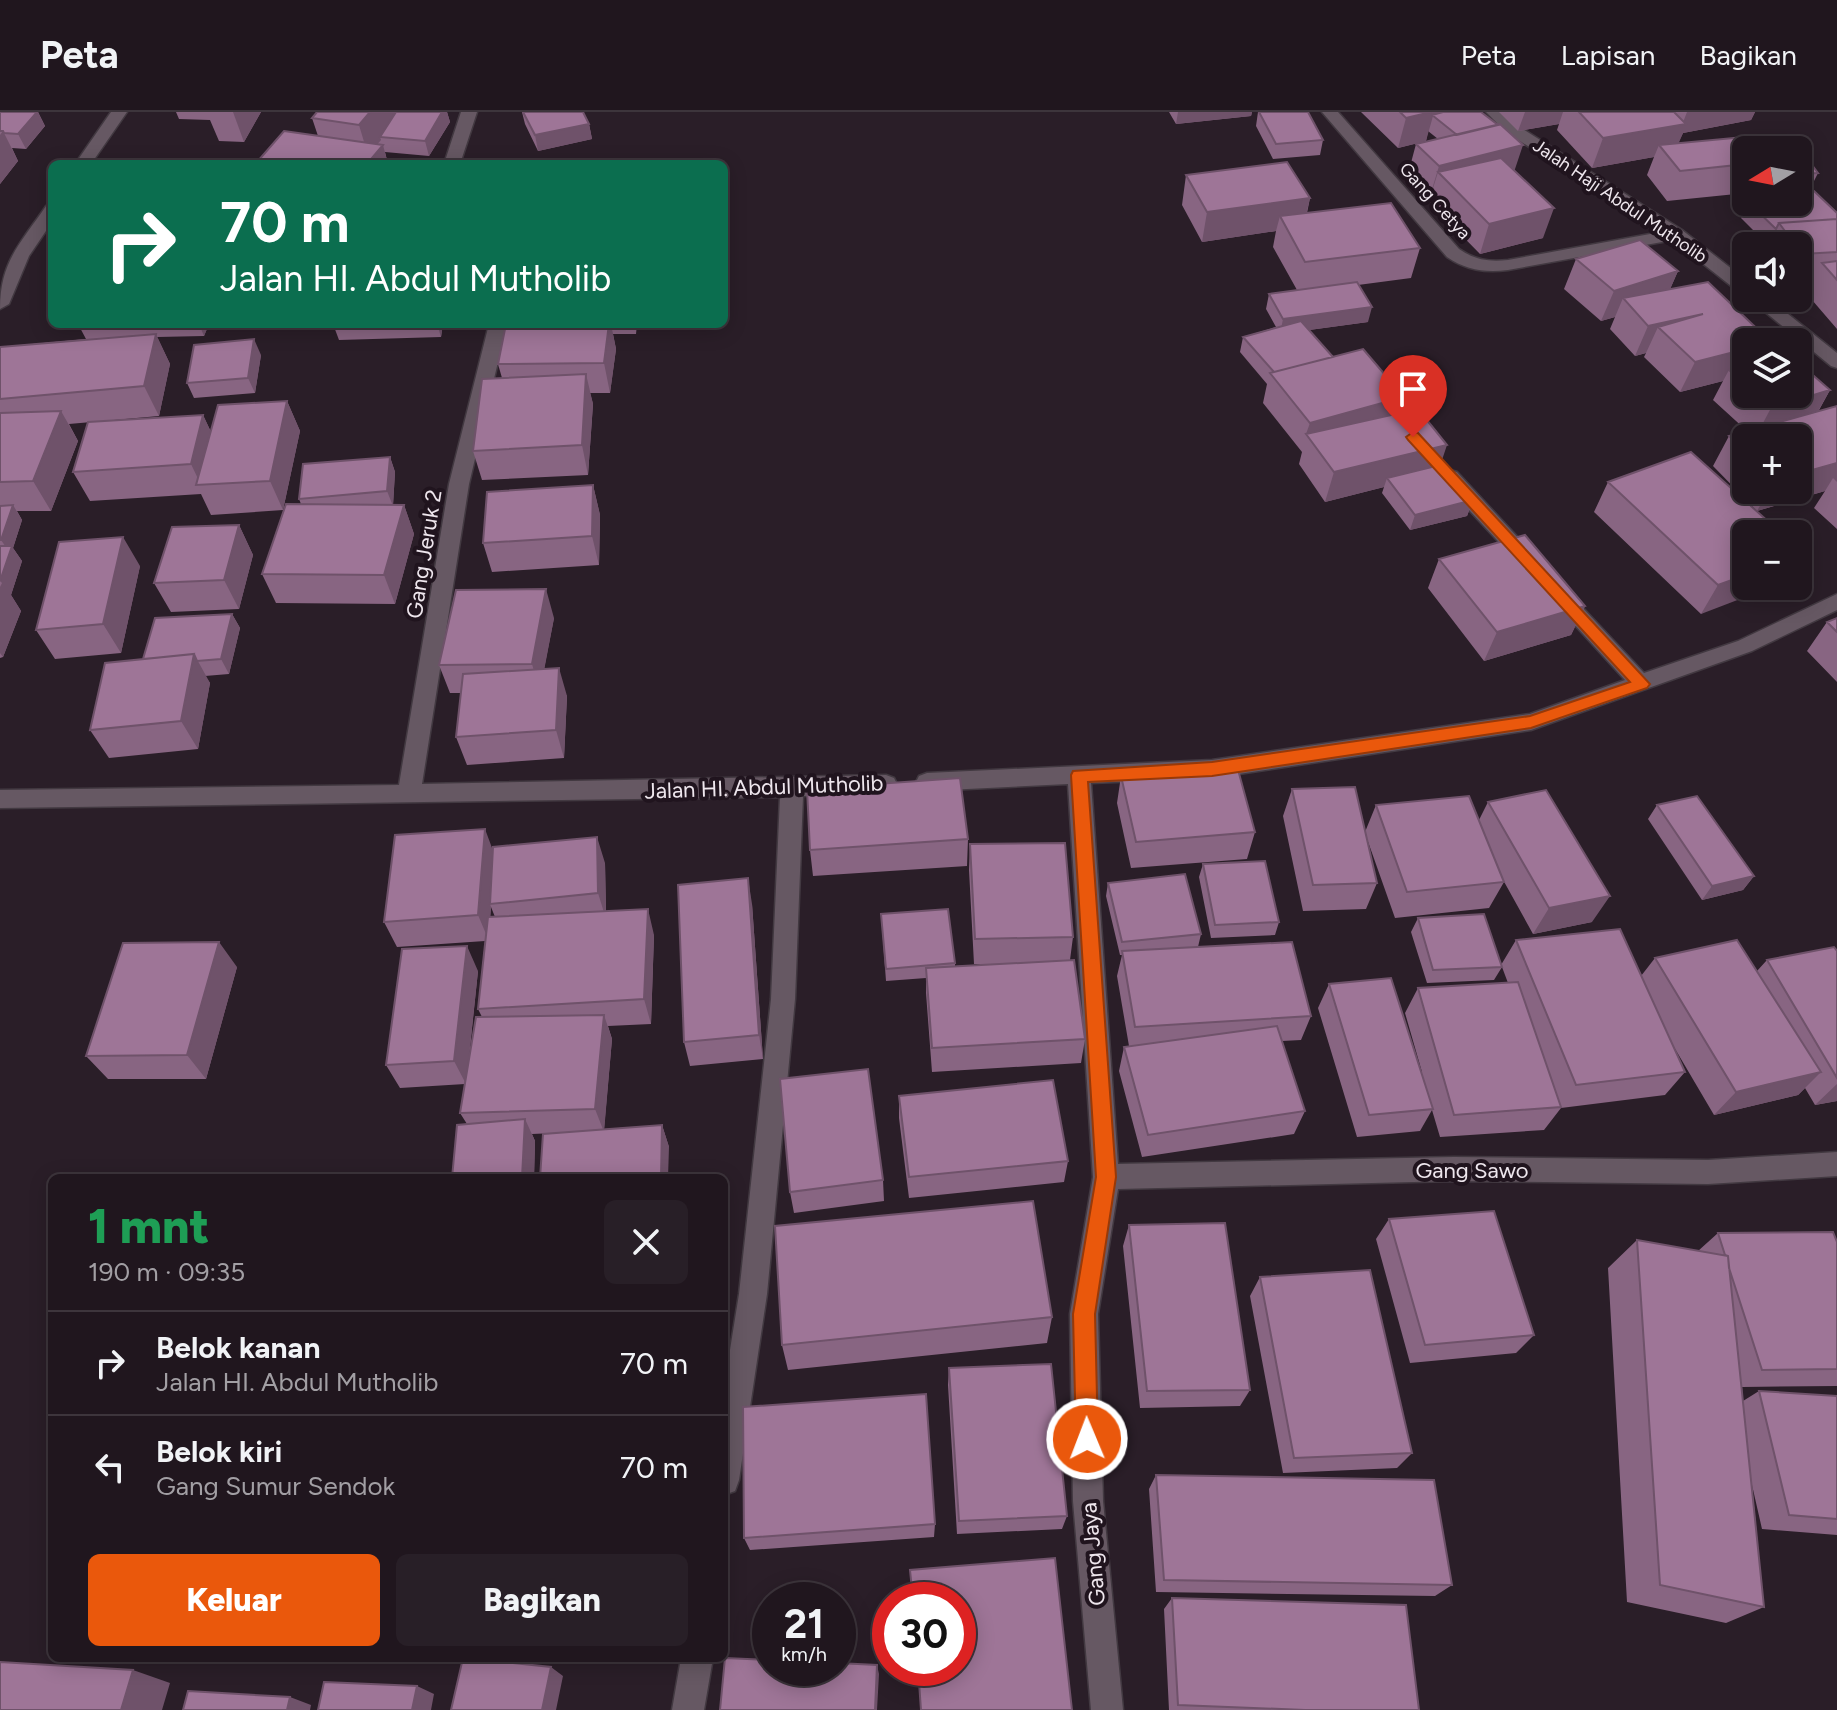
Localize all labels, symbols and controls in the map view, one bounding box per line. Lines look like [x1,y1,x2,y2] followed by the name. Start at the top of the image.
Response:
[40,32,119,78] text: Peta
[1461,38,1517,72] text: Peta
[1561,38,1655,72] text: Lapisan
[1699,38,1797,72] text: Bagikan
[1529,135,1711,267] street label: Jalah Haji Abdul Mutholib
[1732,136,1812,216] north arrow
[1732,136,1812,600] map controls
[1395,158,1475,244] street label: Gang Cetya
[220,189,350,256] text: 70 m
[88,192,192,296] icon: right
[1732,232,1812,312] button: sound
[220,257,611,300] text: Jalan HI. Abdul Mutholib
[1732,328,1812,408] button: layers
[1379,355,1447,437] pin
[1391,367,1435,411] icon: arrive
[1732,424,1812,504] button: +
[400,488,448,620] street label: Gang Jeruk 2
[1732,520,1812,600] button: −
[644,769,884,805] street label: Jalan HI. Abdul Mutholib
[1416,1157,1528,1184] street label: Gang Sawo
[88,1197,209,1255] text: 1 mnt
[604,1200,688,1284] button: close
[88,1256,245,1288] text: 190 m · 09:35
[156,1329,321,1366] text: Belok kanan
[88,1341,132,1385] icon: right
[620,1345,688,1382] text: 70 m
[156,1366,439,1398] text: Jalan HI. Abdul Mutholib
[1045,1397,1129,1481] position arrow
[156,1433,282,1470] text: Belok kiri
[88,1445,132,1489] icon: left
[620,1449,688,1486] text: 70 m
[156,1470,395,1502] text: Gang Sumur Sendok
[1075,1501,1111,1607] street label: Gang Jaya
[88,1554,380,1646] button: Keluar
[396,1554,688,1646] button: Bagikan
[872,1582,976,1686] speed limit sign: 30
[784,1600,824,1648] text: 21
[781,1642,827,1666] text: km/h

